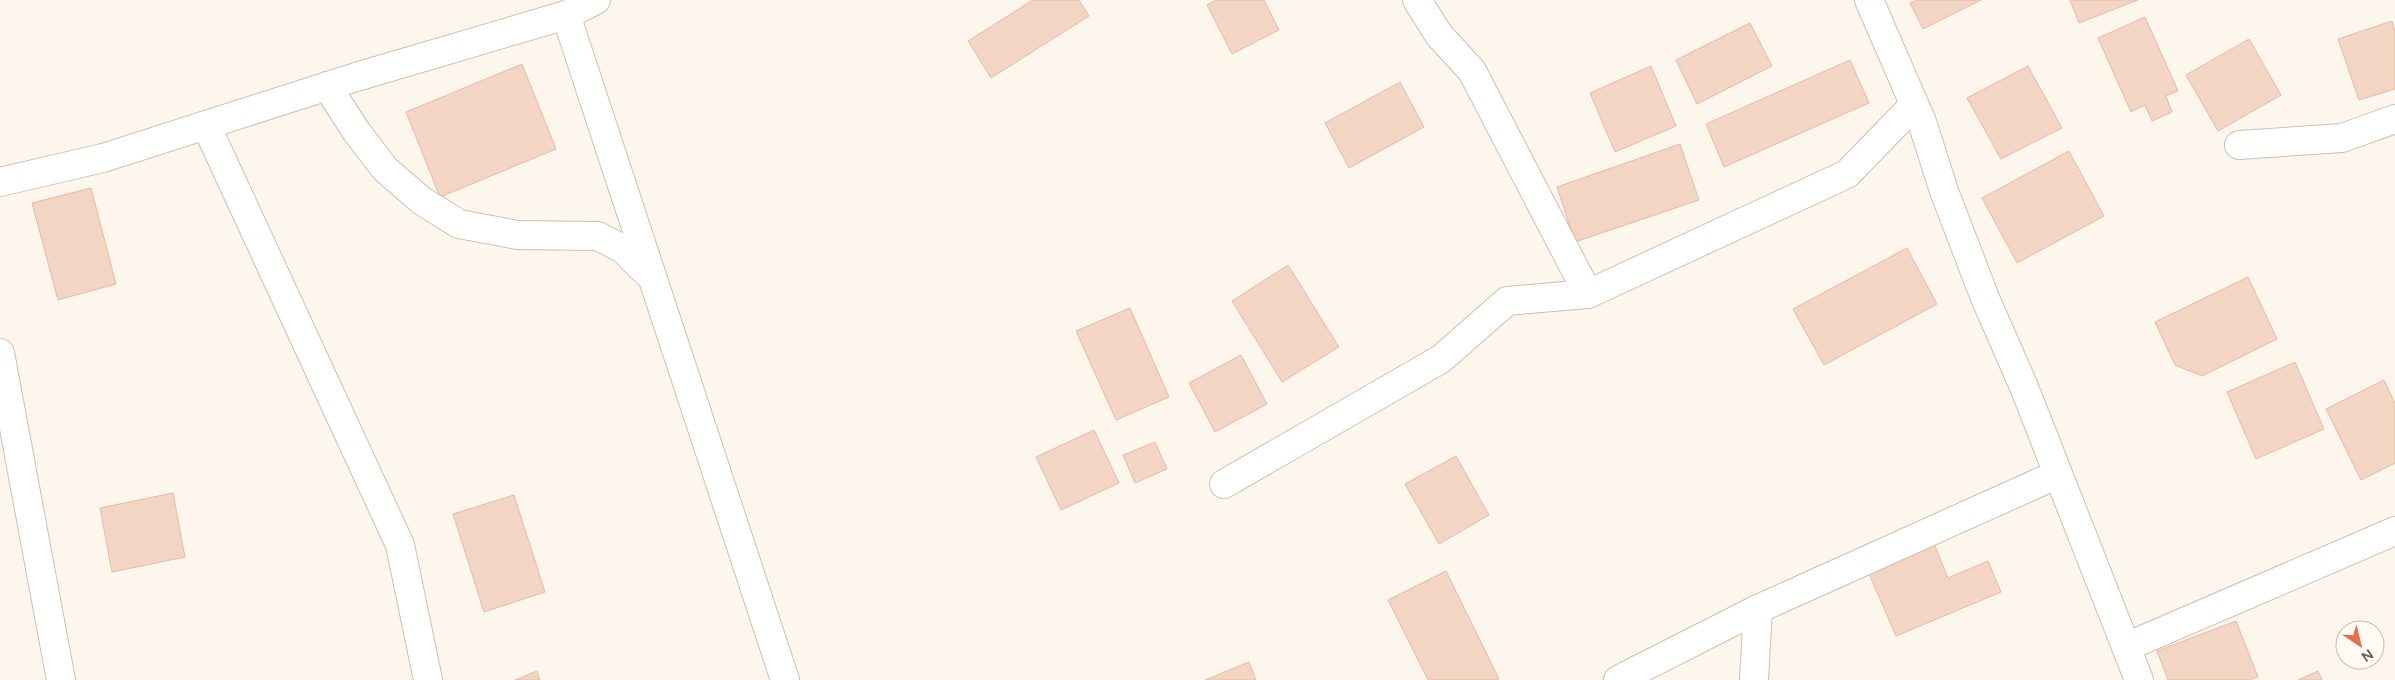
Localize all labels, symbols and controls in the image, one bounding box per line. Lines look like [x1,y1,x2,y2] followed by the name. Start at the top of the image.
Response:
[2335,620,2385,670] north arrow
[2358,645,2376,665] text: N

